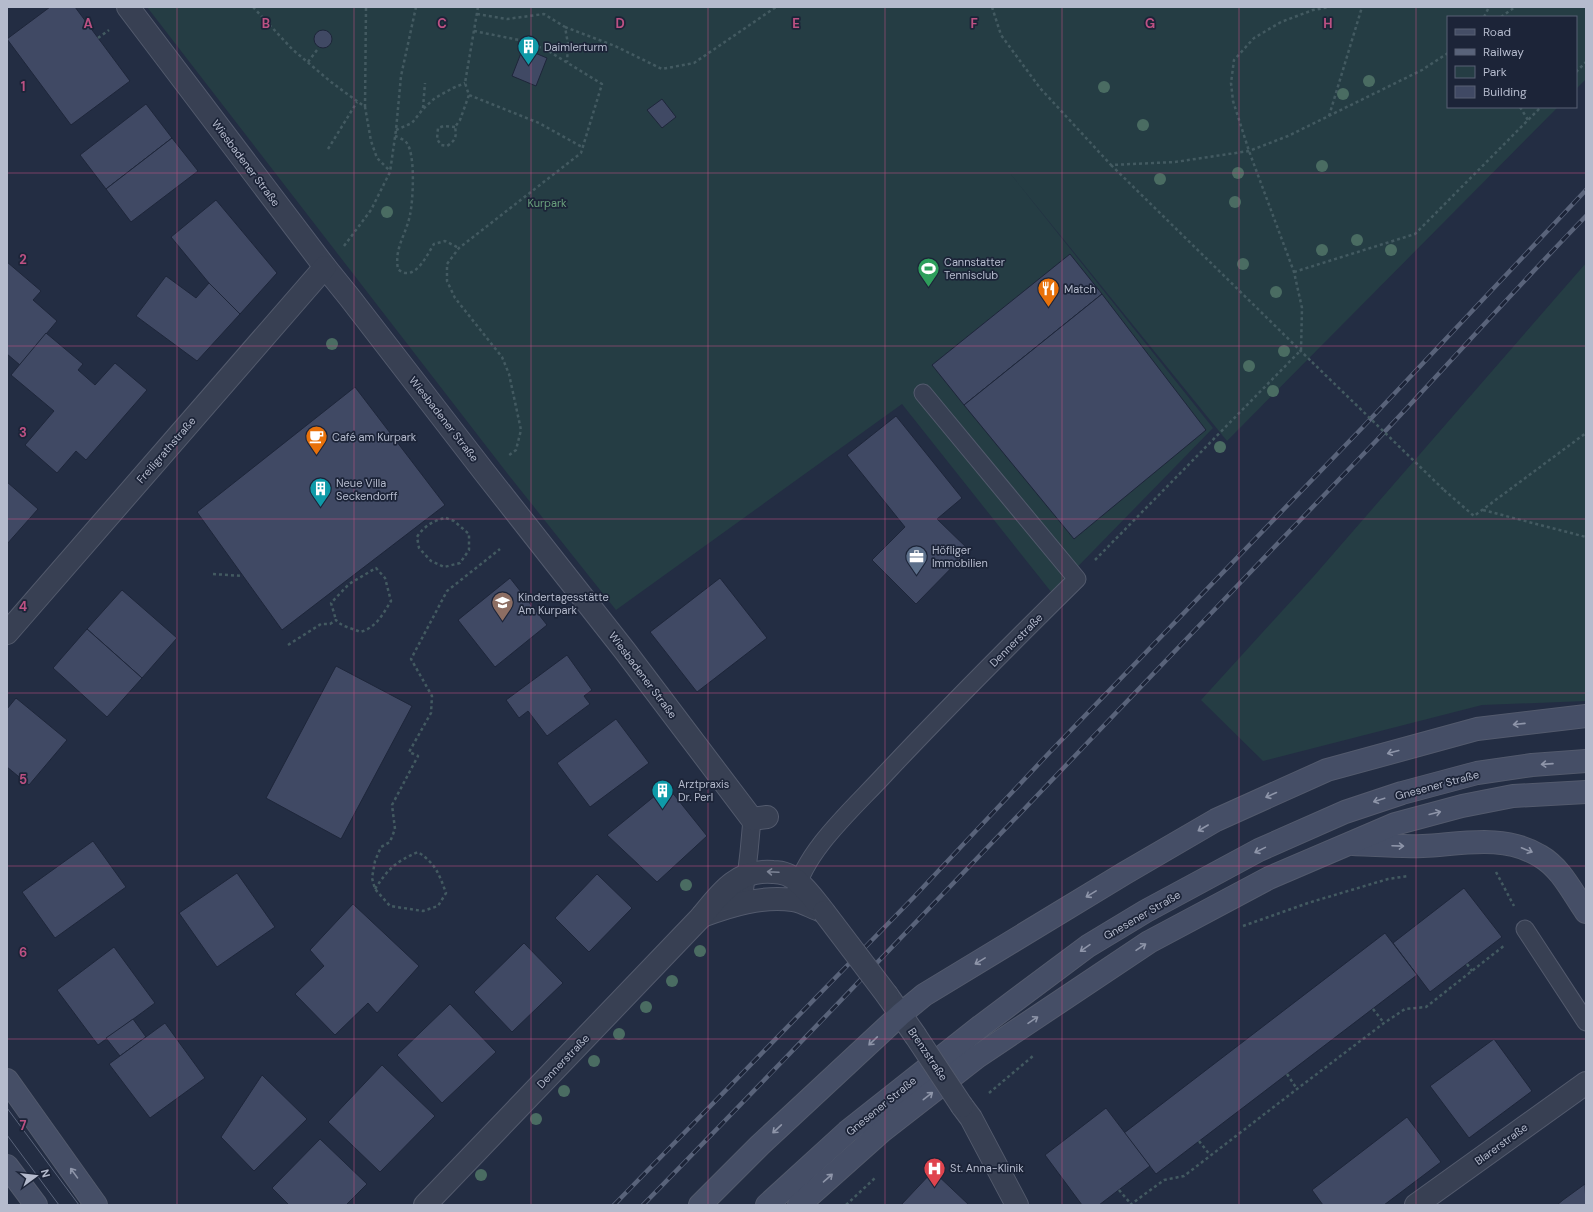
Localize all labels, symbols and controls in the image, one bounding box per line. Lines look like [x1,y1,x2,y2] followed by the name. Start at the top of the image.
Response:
[83,15,93,32] text: A
[262,15,270,32] text: B
[437,15,447,32] text: C
[615,15,625,32] text: D
[792,15,800,32] text: E
[970,15,978,32] text: F
[1145,15,1155,32] text: G
[1323,15,1333,32] text: H
[1447,16,1577,108] legend
[1483,24,1511,40] text: Road
[516,34,542,67] building icon: Daimlerturm
[544,40,607,54] place label: Daimlerturm
[1483,44,1524,60] text: Railway
[1483,64,1507,80] text: Park
[21,78,25,95] text: 1
[1483,84,1527,100] text: Building
[209,117,283,209] street label: Wiesbadener Straße
[527,196,567,210] park label: Kurpark
[19,251,27,268] text: 2
[916,255,942,288] sports icon: Cannstatter Tennisclub
[944,255,1005,282] place label: Cannstatter Tennisclub
[1036,276,1062,309] restaurant icon: Match
[1064,282,1096,296] place label: Match
[406,373,482,465] street label: Wiesbadener Straße
[133,414,199,486] street label: Freiligrathstraße
[19,424,27,441] text: 3
[303,424,329,457] cafe icon: Café am Kurpark
[332,430,417,444] place label: Café am Kurpark
[308,476,334,509] building icon: Neue Villa Seckendorff
[336,476,398,503] place label: Neue Villa Seckendorff
[903,543,929,576] office icon: Höfliger Immobilien
[932,543,988,570] place label: Höfliger Immobilien
[489,590,515,623] school or university icon: Kindertagesstätte Am Kurpark
[518,590,609,617] place label: Kindertagesstätte Am Kurpark
[19,598,27,615] text: 4
[986,610,1046,670] street label: Dennerstraße
[606,629,680,721] street label: Wiesbadener Straße
[1513,720,1526,728] one-way arrow
[1387,749,1400,756] one-way arrow
[1541,760,1554,767] one-way arrow
[1393,767,1481,803] street label: Gnesener Straße
[19,771,27,788] text: 5
[649,777,675,810] building icon: Arztpraxis Dr. Perl
[678,777,729,804] place label: Arztpraxis Dr. Perl
[1265,792,1277,799] one-way arrow
[1374,797,1386,805] one-way arrow
[1428,809,1441,817] one-way arrow
[1197,824,1209,832] one-way arrow
[1391,842,1404,849] one-way arrow
[1254,847,1266,854] one-way arrow
[1520,847,1532,855] one-way arrow
[767,868,780,875] one-way arrow
[1101,887,1183,943] street label: Gnesener Straße
[1085,890,1097,898] one-way arrow
[1135,943,1147,951] one-way arrow
[19,944,27,961] text: 6
[1080,944,1091,952] one-way arrow
[975,957,986,965] one-way arrow
[1027,1016,1038,1024] one-way arrow
[905,1025,951,1083] street label: Brenzstraße
[534,1031,592,1091] street label: Dennerstraße
[868,1036,878,1046] one-way arrow
[843,1073,919,1139] street label: Gnesener Straße
[922,1091,933,1100] one-way arrow
[20,1117,27,1134] text: 7
[1472,1120,1530,1168] street label: Blarerstraße
[772,1125,782,1134] one-way arrow
[921,1155,947,1188] hospital icon: St. Anna-Klinik
[16,1156,56,1196] north arrow
[950,1161,1024,1175] place label: St. Anna-Klinik
[38,1168,53,1179] text: N
[70,1168,78,1179] one-way arrow
[822,1174,833,1183] one-way arrow

